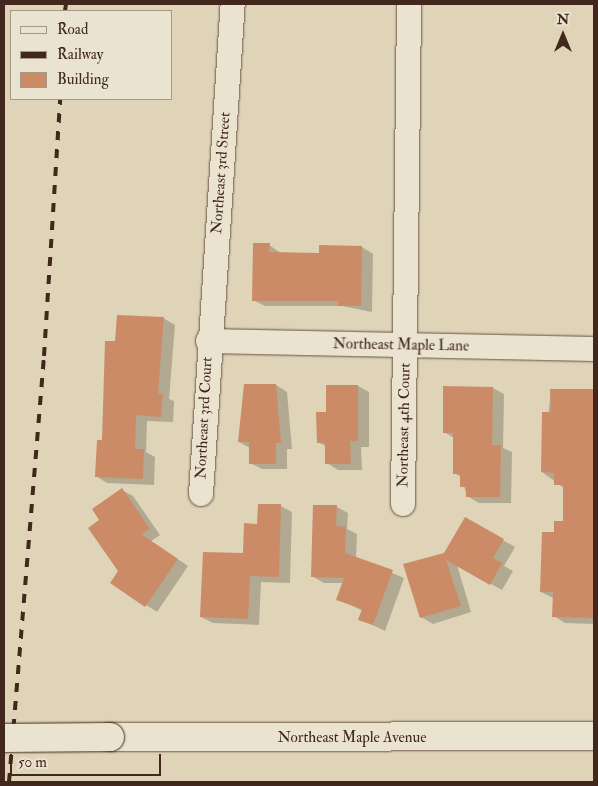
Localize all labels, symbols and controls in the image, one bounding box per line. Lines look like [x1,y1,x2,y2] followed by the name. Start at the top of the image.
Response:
[10,10,172,100] legend
[538,10,588,60] north arrow
[557,11,569,28] text: N
[57,20,88,39] text: Road
[57,45,103,64] text: Railway
[57,70,109,89] text: Building
[208,111,234,235] street label: Northeast 3rd Street
[333,335,469,355] street label: Northeast Maple Lane
[192,356,216,480] street label: Northeast 3rd Court
[394,363,414,487] street label: Northeast 4th Court
[278,729,426,747] street label: Northeast Maple Avenue
[12,744,164,776] scale bar
[18,753,47,772] text: 50 m

